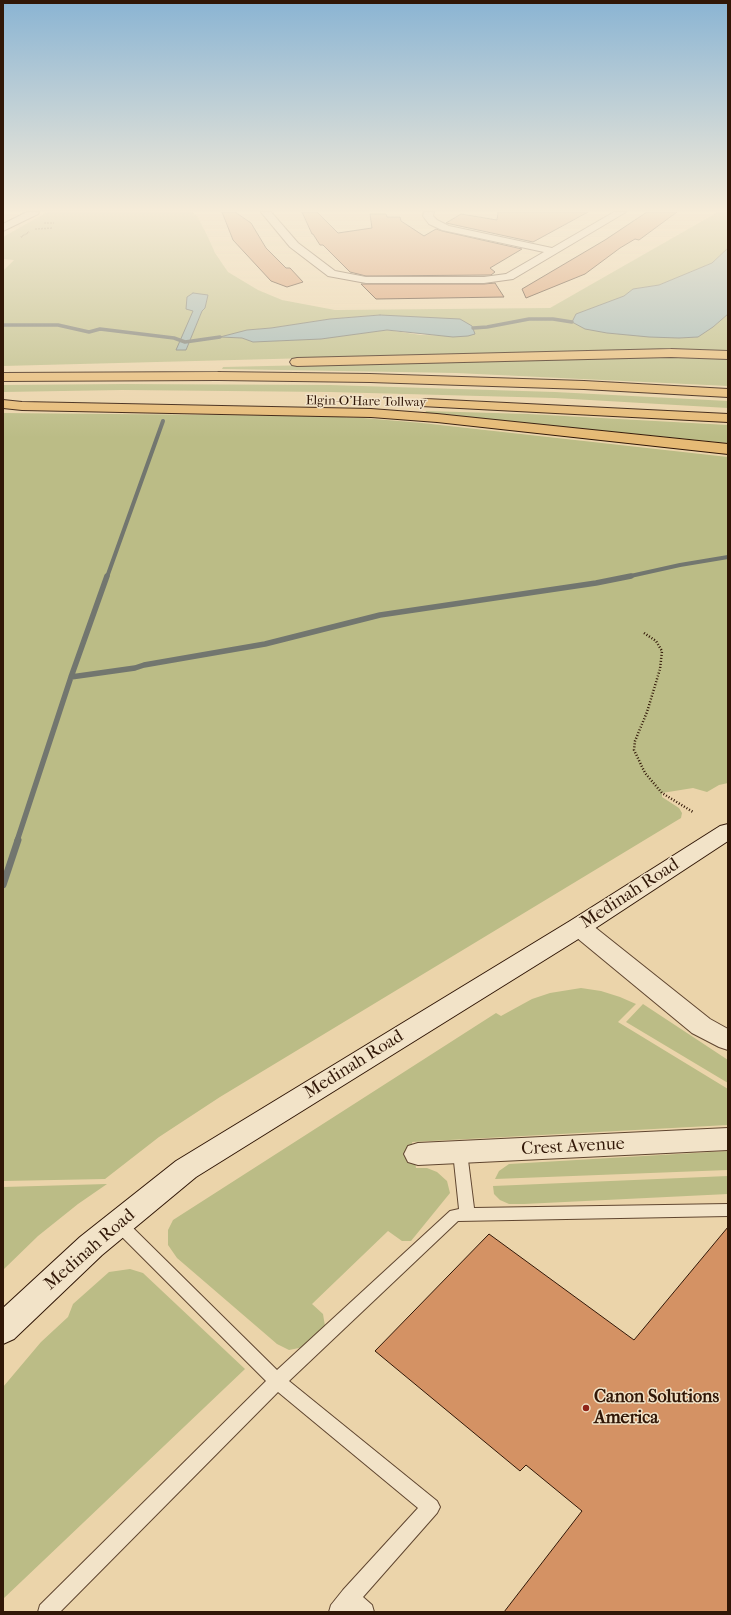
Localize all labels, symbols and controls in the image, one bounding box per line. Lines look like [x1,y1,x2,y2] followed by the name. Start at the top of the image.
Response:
[306,393,426,411] street label: Elgin-O'Hare Tollway
[577,854,683,934] street label: Medinah Road
[300,1026,408,1104] street label: Medinah Road
[521,1134,625,1160] street label: Crest Avenue
[40,1205,140,1295] street label: Medinah Road
[594,1387,719,1430] place label: Canon Solutions America
[581,1403,591,1413] marker: Canon Solutions America

